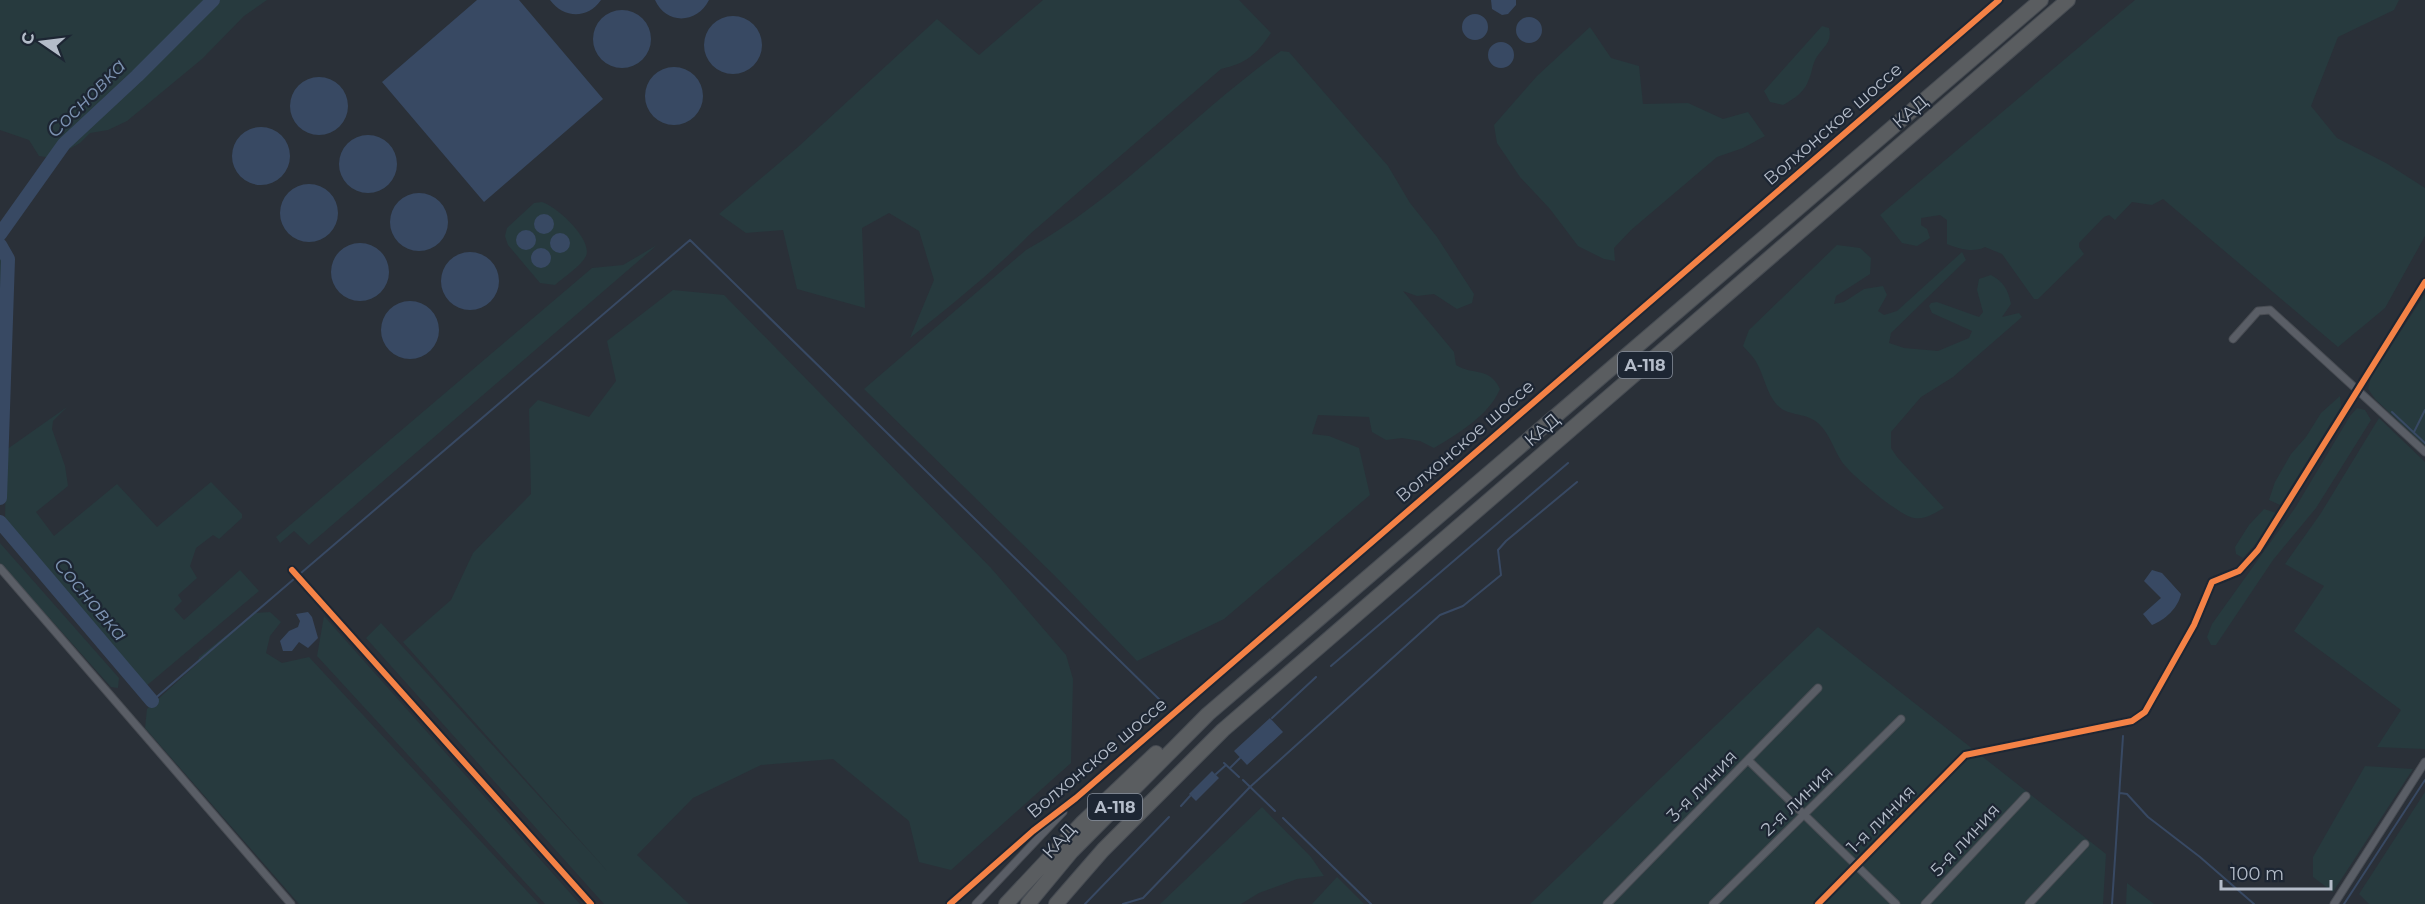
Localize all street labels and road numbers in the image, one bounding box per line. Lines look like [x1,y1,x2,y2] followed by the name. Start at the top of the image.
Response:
[1759,58,1907,190] street label: Волхонское шоссе
[1888,91,1932,133] street label: КАД
[1618,352,1672,378] road number: А-118
[1391,375,1539,507] street label: Волхонское шоссе
[1520,409,1564,451] street label: КАД
[1023,693,1171,823] street label: Волхонское шоссе
[1662,745,1742,827] street label: 3-я линия
[1756,761,1838,841] street label: 2-я линия
[1842,780,1920,858] street label: 1-я линия
[1088,794,1142,820] road number: А-118
[1926,799,2004,881] street label: 5-я линия
[1038,819,1080,863] street label: КАД

